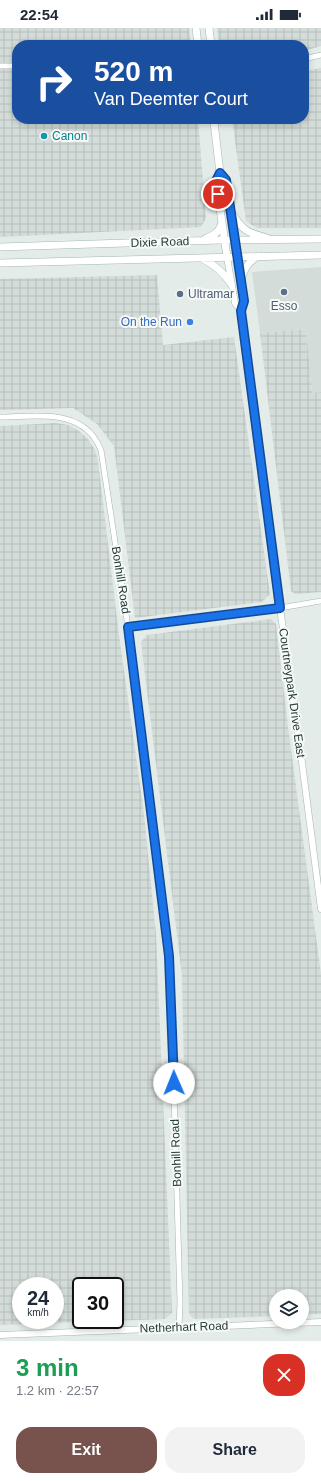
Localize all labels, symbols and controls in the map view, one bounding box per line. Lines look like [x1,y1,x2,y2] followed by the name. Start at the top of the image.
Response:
[20,6,58,23] text: 22:54
[28,56,80,108] icon: right
[94,56,173,87] text: 520 m
[94,89,248,109] text: Van Deemter Court
[52,129,87,143] place label: Canon
[39,131,49,141] marker: Canon
[201,177,235,211] pin
[207,183,229,205] icon: arrive
[130,234,190,250] street label: Dixie Road
[188,287,234,301] place label: Ultramar
[279,287,289,297] marker: Esso
[175,289,185,299] marker: Ultramar
[271,299,298,313] place label: Esso
[121,315,182,329] place label: On the Run
[185,317,195,327] marker: On the Run
[109,545,133,615] street label: Bonhill Road
[276,627,308,759] street label: Courtneypark Drive East
[153,1062,195,1104] position arrow
[168,1119,184,1187] street label: Bonhill Road
[72,1277,124,1329] speed limit sign: 30
[27,1287,49,1309] text: 24
[269,1289,309,1329] map controls
[269,1289,309,1329] button: layers
[27,1307,49,1318] text: km/h
[139,1318,229,1336] street label: Netherhart Road
[16,1354,79,1381] text: 3 min
[263,1354,305,1396] button: close
[16,1383,99,1398] text: 1.2 km · 22:57
[16,1427,157,1473] button: Exit
[165,1427,305,1473] button: Share

